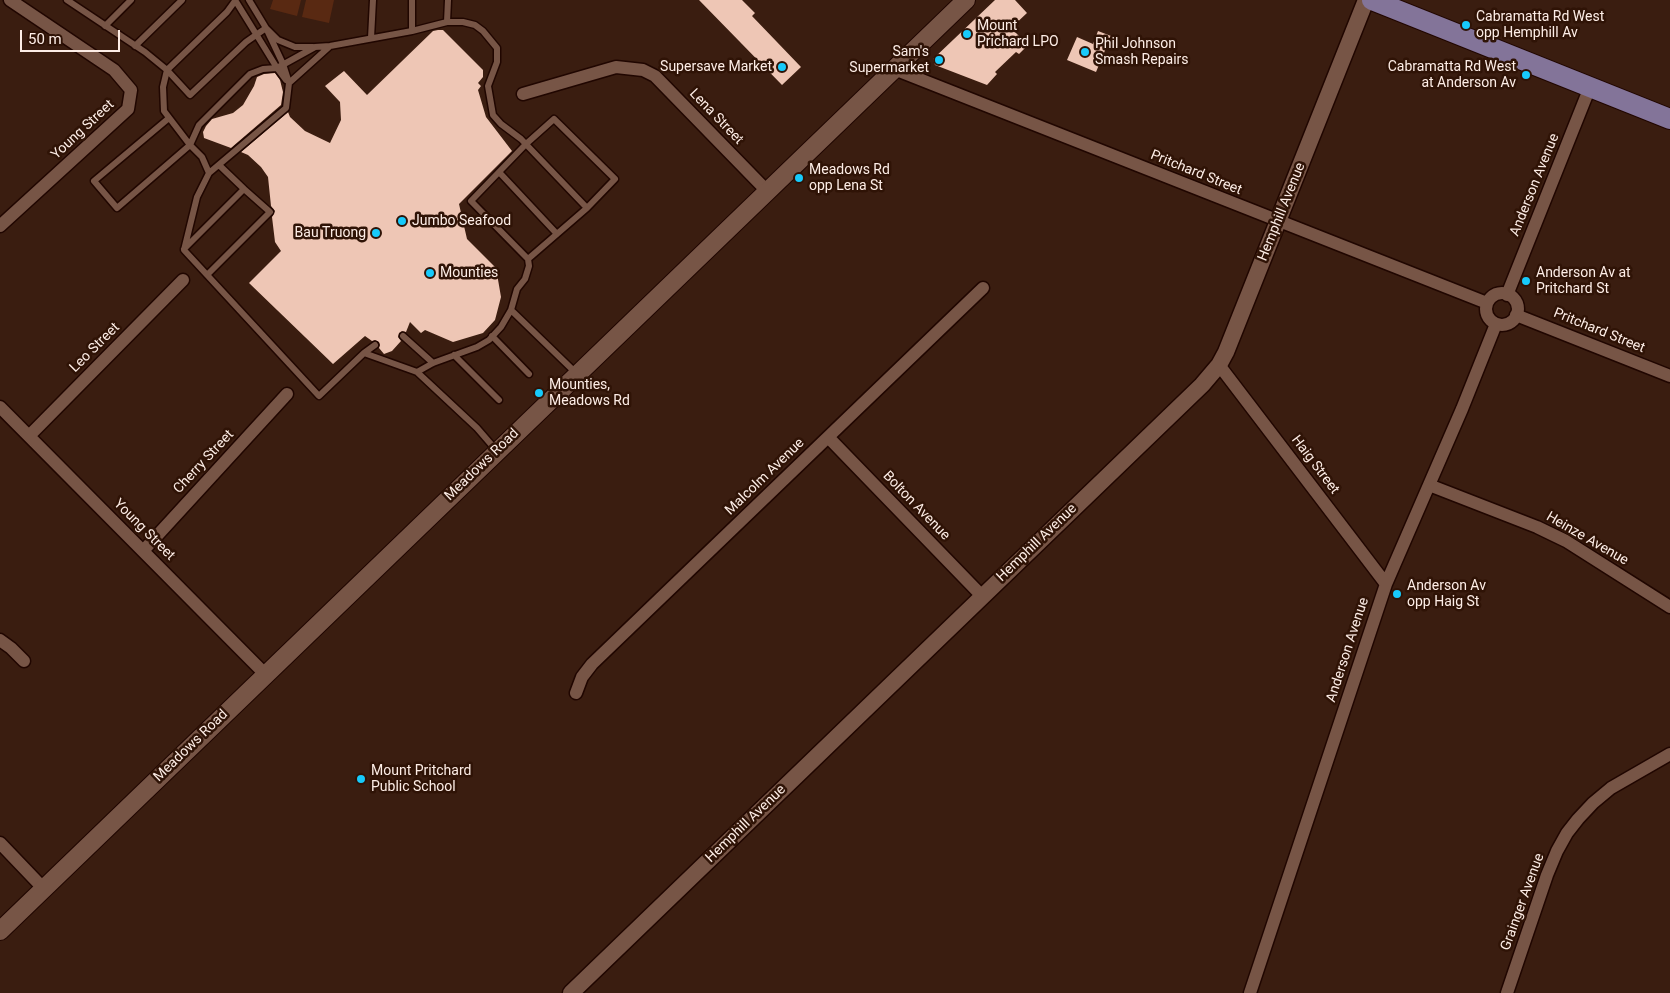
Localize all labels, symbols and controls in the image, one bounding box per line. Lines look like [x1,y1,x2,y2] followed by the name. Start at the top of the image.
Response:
[1476,9,1604,41] place label: Cabramatta Rd West opp Hemphill Av
[977,18,1059,50] place label: Mount Prichard LPO
[1460,19,1472,31] marker: Cabramatta Rd West opp Hemphill Av
[22,20,122,52] scale bar
[961,28,973,40] marker: Mount Prichard LPO
[28,30,62,48] text: 50 m
[1095,36,1189,68] place label: Phil Johnson Smash Repairs
[849,44,929,76] place label: Sam's Supermarket
[1079,46,1091,58] marker: Phil Johnson Smash Repairs
[933,54,945,66] marker: Sam's Supermarket
[660,59,772,75] place label: Supersave Market
[1388,59,1516,92] place label: Cabramatta Rd West at Anderson Av
[776,61,788,73] marker: Supersave Market
[1520,69,1532,81] marker: Cabramatta Rd West at Anderson Av
[685,86,747,148] street label: Lena Street
[48,97,118,163] street label: Young Street
[1507,131,1563,239] street label: Anderson Avenue
[1148,147,1244,199] street label: Pritchard Street
[1255,160,1309,264] street label: Hemphill Avenue
[809,162,890,194] place label: Meadows Rd opp Lena St
[793,172,805,184] marker: Meadows Rd opp Lena St
[412,213,511,229] place label: Jumbo Seafood
[396,215,408,227] marker: Jumbo Seafood
[295,225,366,241] place label: Bau Truong
[370,227,382,239] marker: Bau Truong
[440,265,498,281] place label: Mounties
[1536,265,1631,298] place label: Anderson Av at Pritchard St
[424,267,436,279] marker: Mounties
[1520,275,1532,287] marker: Anderson Av at Pritchard St
[1551,305,1647,357] street label: Pritchard Street
[67,320,123,376] street label: Leo Street
[549,377,630,410] place label: Mounties, Meadows Rd
[533,387,545,399] marker: Mounties, Meadows Rd
[441,425,523,505] street label: Meadows Road
[170,427,238,497] street label: Cherry Street
[1287,432,1343,498] street label: Haig Street
[722,435,808,519] street label: Malcolm Avenue
[879,468,953,544] street label: Bolton Avenue
[110,496,178,564] street label: Young Street
[993,501,1081,585] street label: Hemphill Avenue
[1543,509,1631,569] street label: Heinze Avenue
[1407,578,1486,610] place label: Anderson Av opp Haig St
[1391,588,1403,600] marker: Anderson Av opp Haig St
[1323,596,1373,704] street label: Anderson Avenue
[150,706,232,786] street label: Meadows Road
[371,763,471,796] place label: Mount Pritchard Public School
[355,773,367,785] marker: Mount Pritchard Public School
[702,782,790,866] street label: Hemphill Avenue
[1498,851,1548,953] street label: Grainger Avenue

